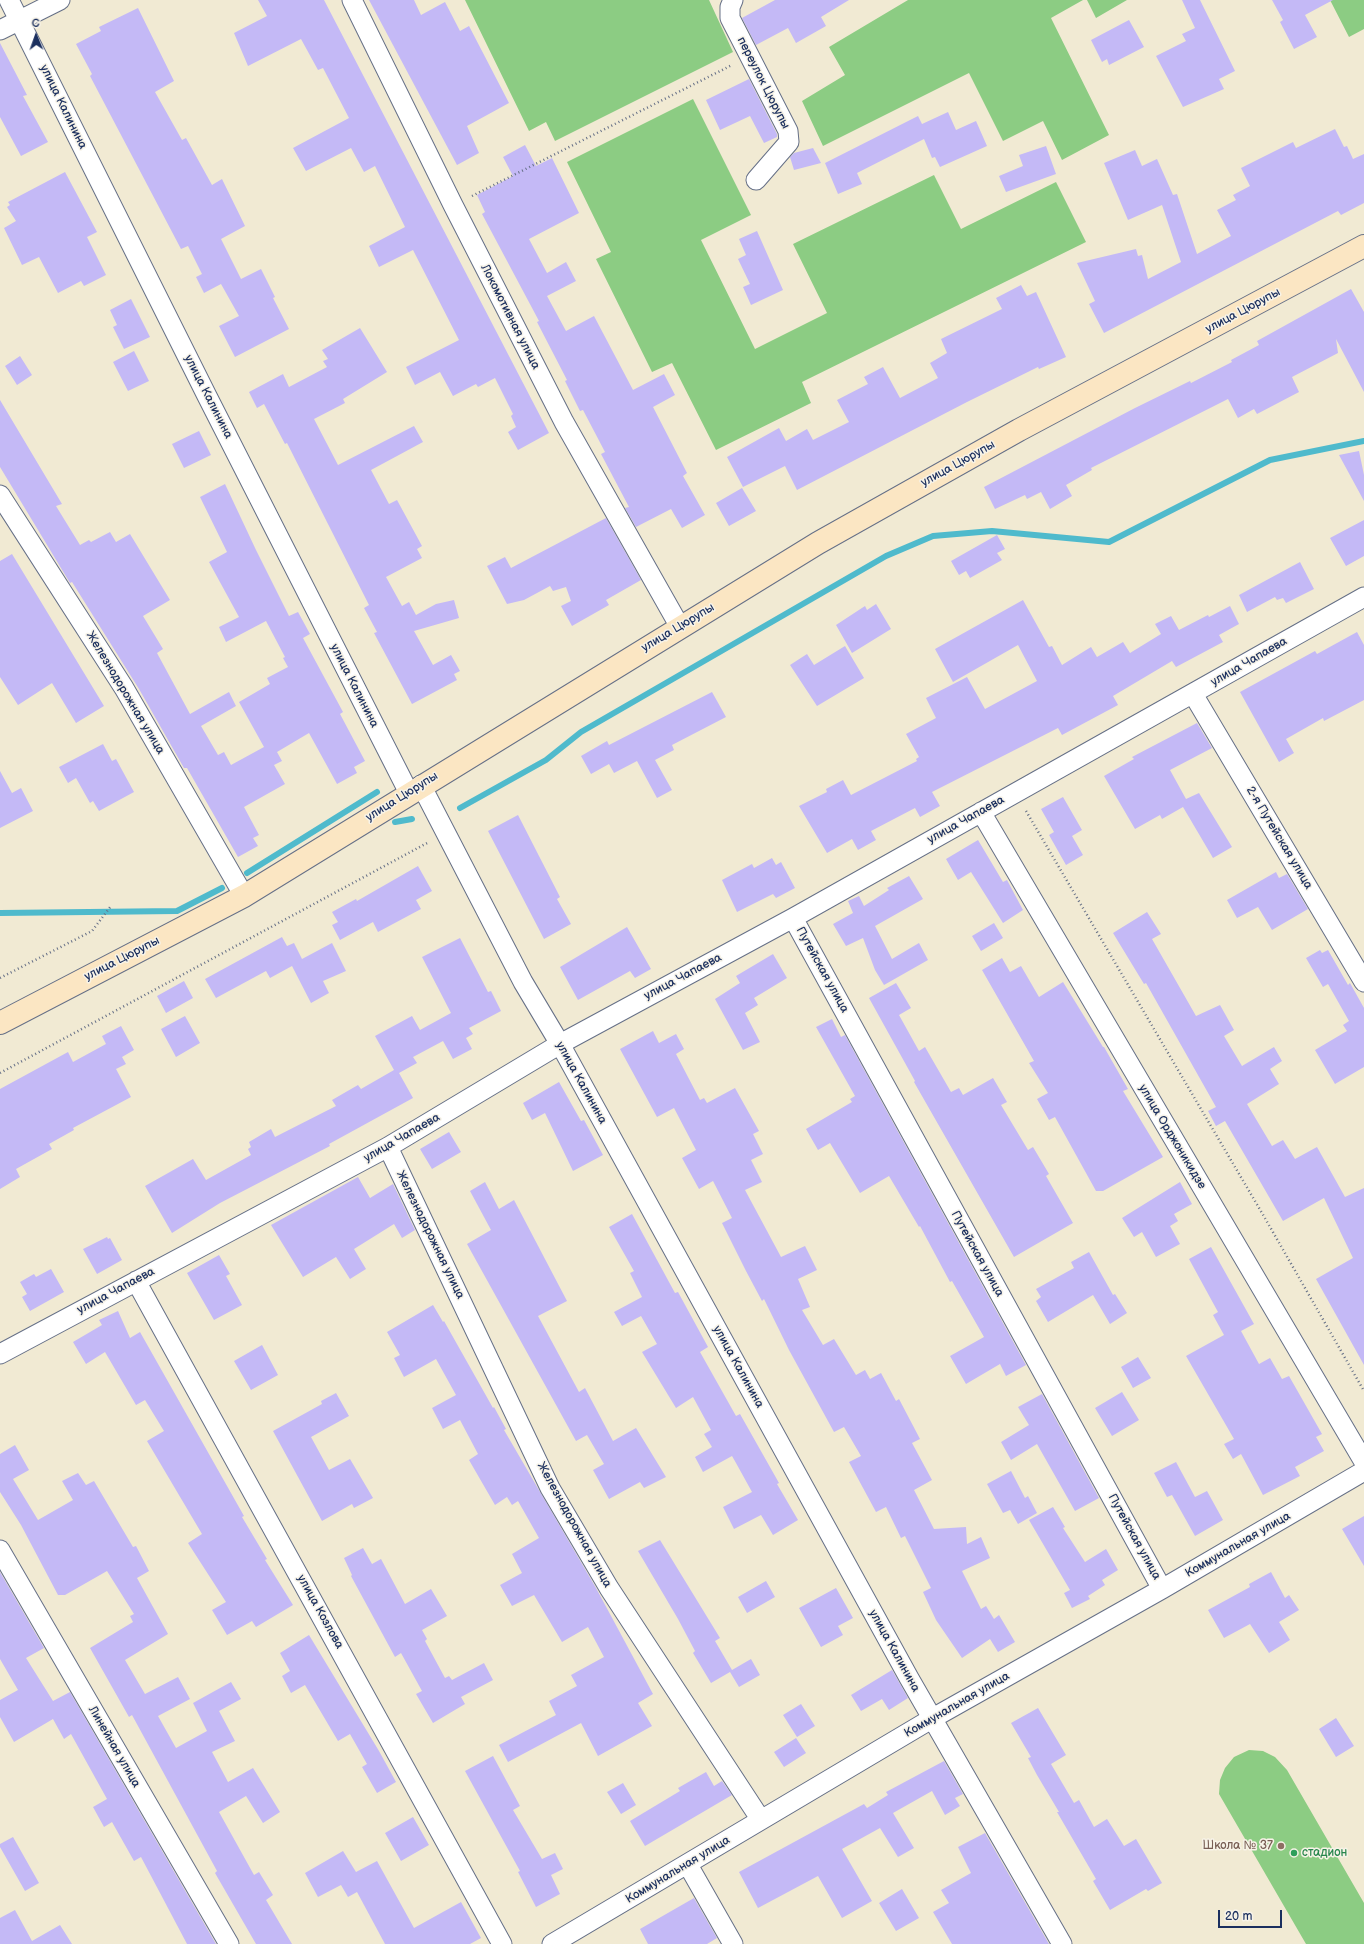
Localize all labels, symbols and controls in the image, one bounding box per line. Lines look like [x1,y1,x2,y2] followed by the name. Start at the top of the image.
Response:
[16,16,56,56] north arrow
[32,17,40,30] text: С
[734,35,792,131] street label: переулок Цюрупы
[36,62,90,152] street label: улица Калинина
[477,262,543,372] street label: Локомотивная улица
[1203,285,1283,337] street label: улица Цюрупы
[181,353,235,441] street label: улица Калинина
[918,438,998,490] street label: улица Цюрупы
[639,601,717,655] street label: улица Цюрупы
[83,629,167,757] street label: Железнодорожная улица
[1208,634,1290,690] street label: улица Чапаева
[327,642,381,730] street label: улица Калинина
[363,769,441,825] street label: улица Цюрупы
[1243,784,1315,892] street label: 2-я Путейская улица
[925,793,1007,847] street label: улица Чапаева
[792,925,852,1015] street label: Путейская улица
[82,934,162,984] street label: улица Цюрупы
[642,951,724,1003] street label: улица Чапаева
[552,1039,610,1127] street label: улица Калинина
[1135,1082,1209,1192] street label: улица Орджоникидзе
[361,1110,443,1166] street label: улица Чапаева
[393,1169,467,1301] street label: Железнодорожная улица
[947,1209,1007,1299] street label: Путейская улица
[75,1265,157,1317] street label: улица Чапаева
[709,1323,767,1411] street label: улица Калинина
[534,1460,614,1590] street label: Железнодорожная улица
[1104,1492,1164,1582] street label: Путейская улица
[1183,1509,1293,1581] street label: Коммунальная улица
[294,1572,346,1652] street label: улица Козлова
[865,1607,923,1695] street label: улица Калинина
[902,1669,1012,1741] street label: Коммунальная улица
[85,1704,143,1790] street label: Линейная улица
[623,1833,733,1907] street label: Коммунальная улица
[1203,1839,1273,1853] place label: Школа № 37
[1276,1841,1286,1851] marker: Школа № 37
[1302,1846,1347,1860] place label: стадион
[1289,1848,1299,1858] marker: стадион
[1220,1902,1284,1928] scale bar
[1225,1909,1252,1924] text: 20 m

